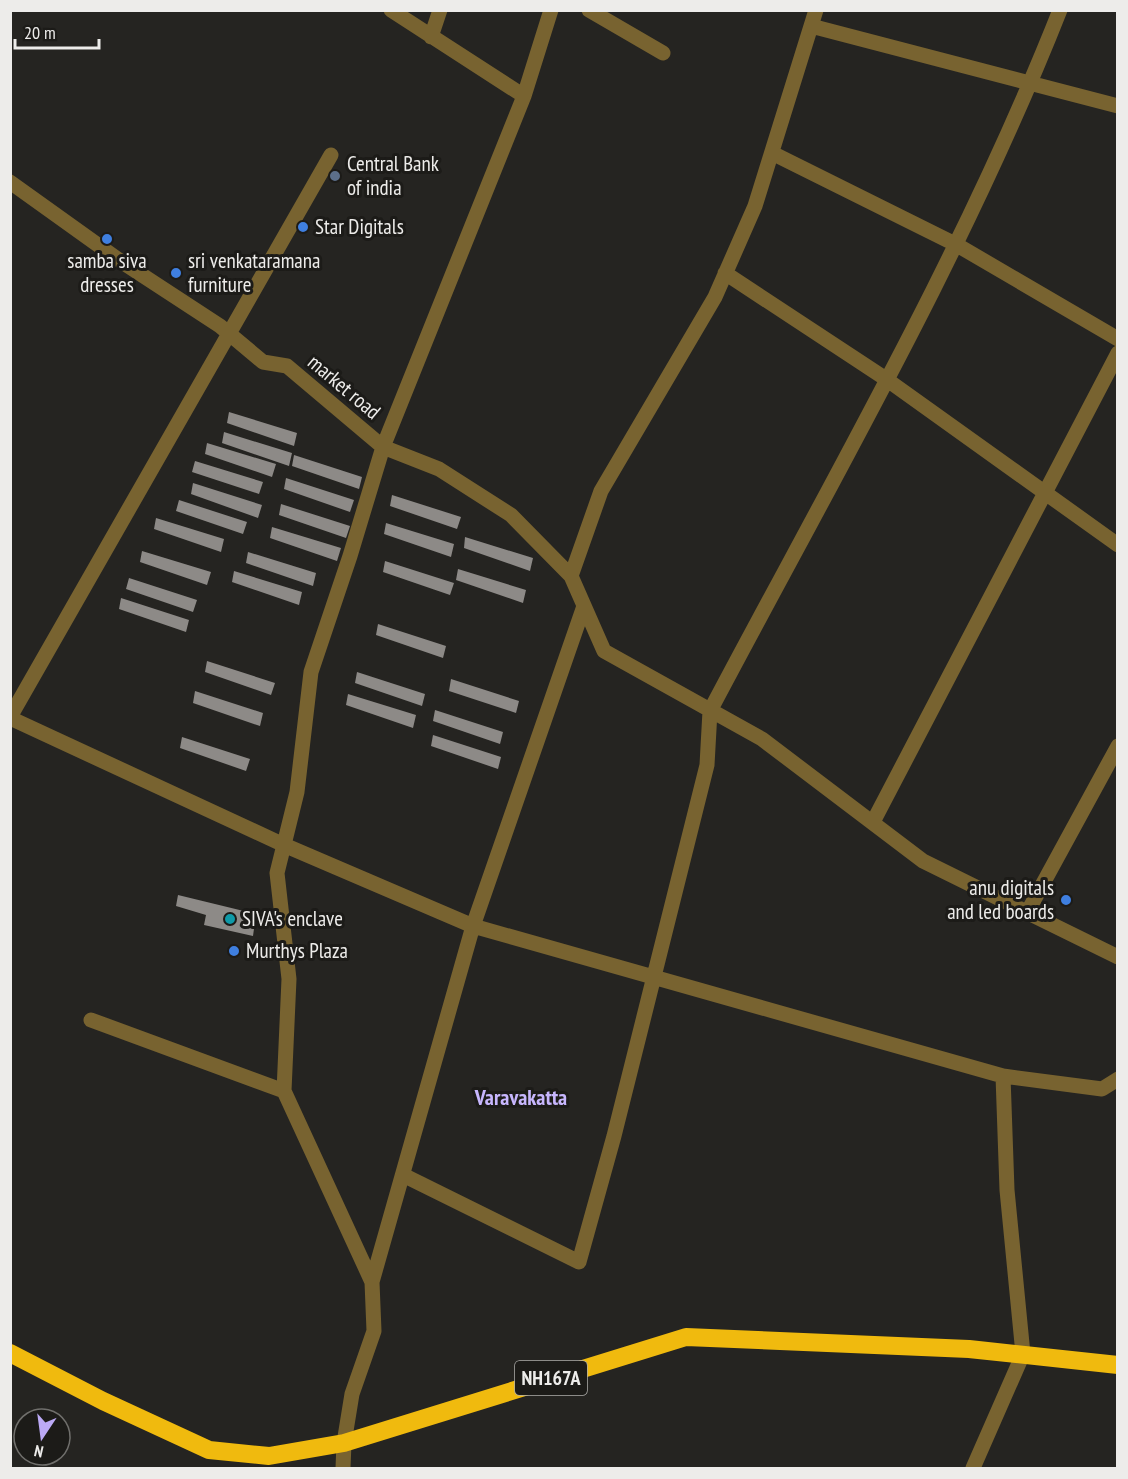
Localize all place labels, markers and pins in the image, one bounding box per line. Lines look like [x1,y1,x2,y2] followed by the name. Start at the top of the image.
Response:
[347,150,439,201] place label: Central Bank of india
[328,169,342,183] marker: Central Bank of india
[315,213,404,240] place label: Star Digitals
[296,220,310,234] marker: Star Digitals
[100,232,114,246] marker: samba siva dresses
[67,247,147,298] place label: samba siva dresses
[188,247,320,298] place label: sri venkataramana furniture
[169,266,183,280] marker: sri venkataramana furniture
[947,874,1054,925] place label: anu digitals and led boards
[1059,893,1073,907] marker: anu digitals and led boards
[242,905,343,932] place label: SIVA's enclave
[223,912,237,926] marker: SIVA's enclave
[246,937,348,964] place label: Murthys Plaza
[227,944,241,958] marker: Murthys Plaza

